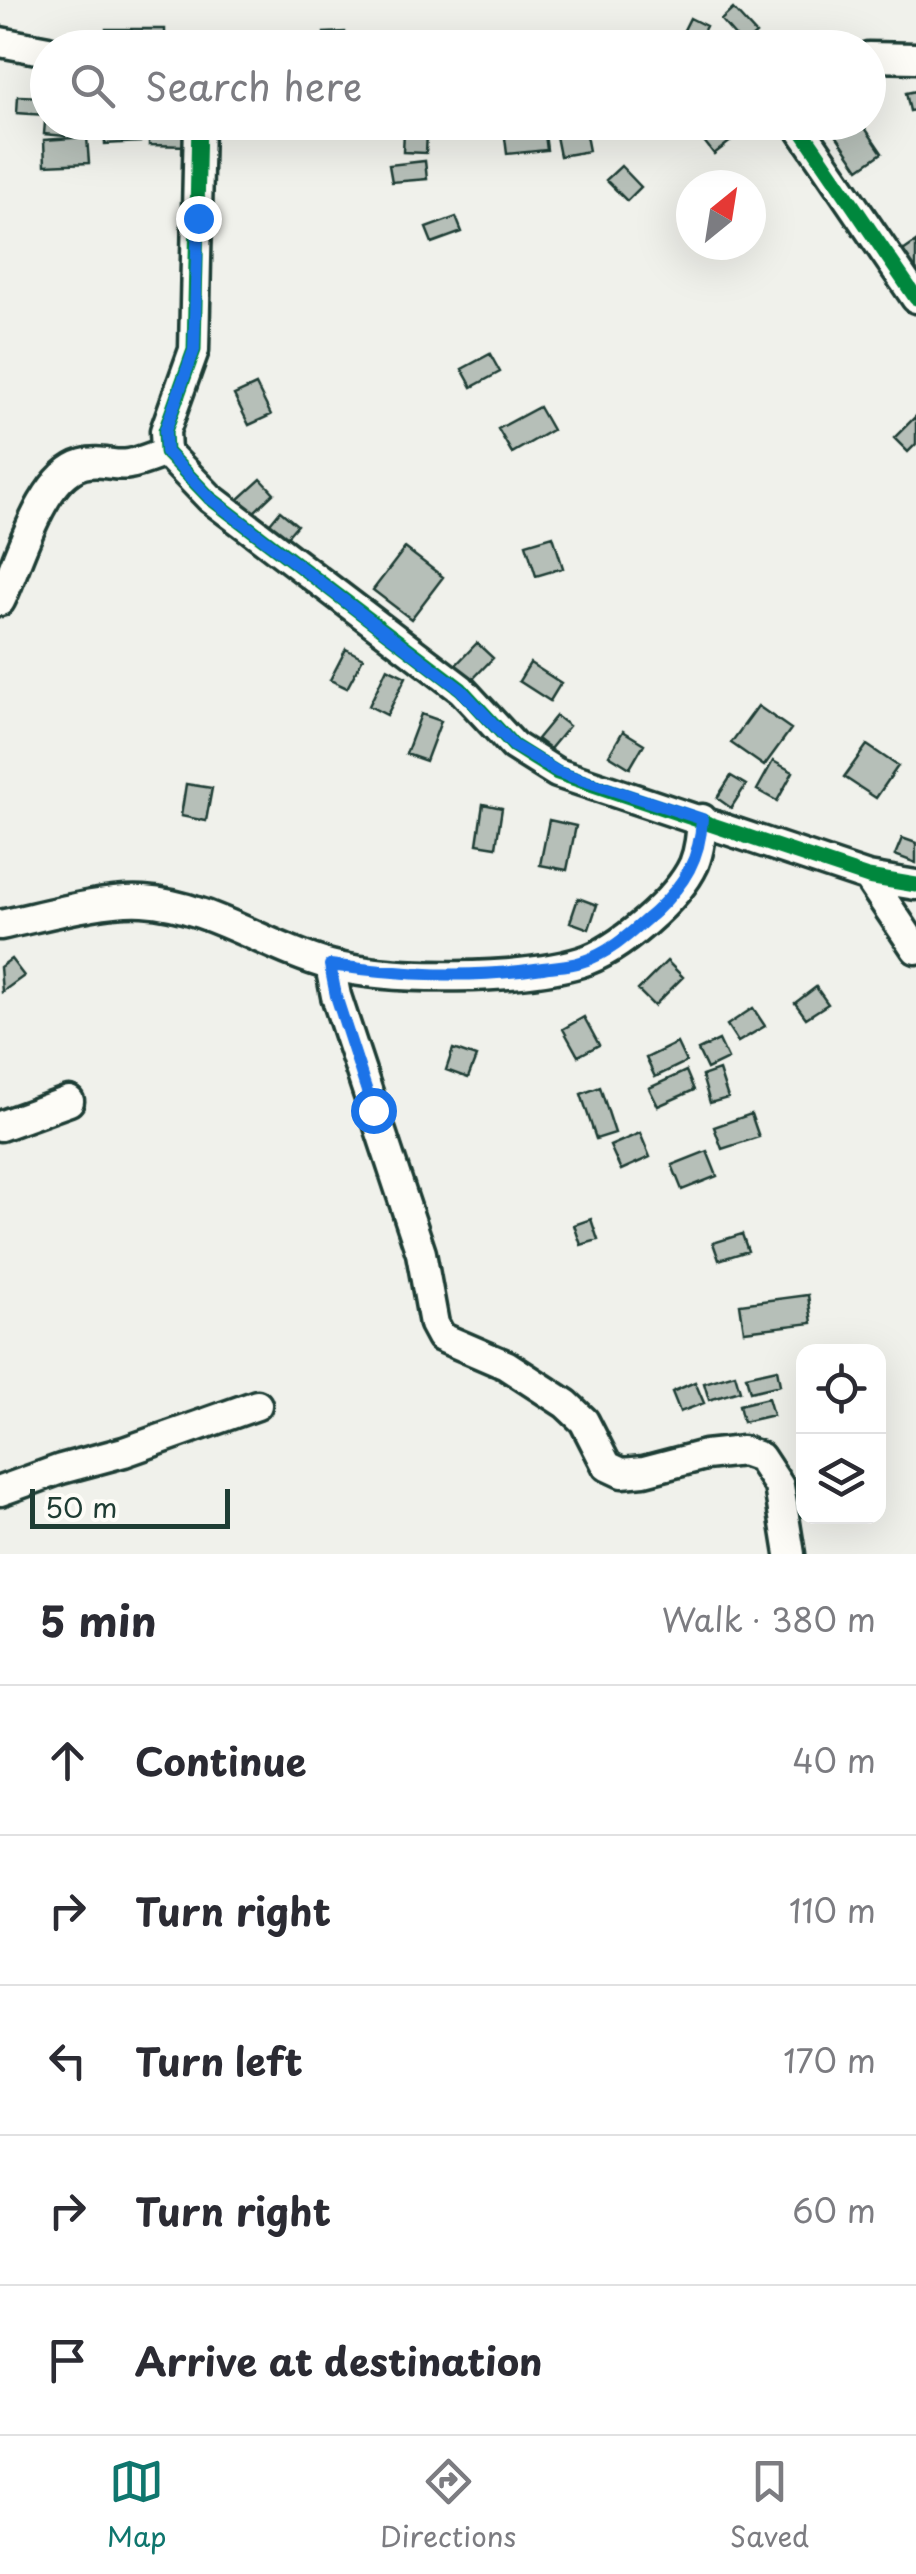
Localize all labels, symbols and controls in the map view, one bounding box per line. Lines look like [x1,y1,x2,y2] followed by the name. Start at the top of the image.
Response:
[30,30,886,140] search box
[145,57,362,114] text: Search here
[65,58,120,113] icon: search
[676,170,766,260] north arrow
[176,196,222,242] route end
[351,1088,397,1134] route start
[796,1344,886,1524] map controls
[796,1344,886,1434] button: locate
[796,1434,886,1524] button: layers
[30,1484,230,1528] scale bar
[45,1485,118,1528] text: 50 m
[40,1588,157,1651] text: 5 min
[662,1595,876,1643] text: Walk · 380 m
[135,1732,306,1789] text: Continue
[40,1733,95,1788] icon: ahead
[792,1736,876,1784] text: 40 m
[135,1882,331,1939] text: Turn right
[40,1883,95,1938] icon: right
[789,1886,876,1934] text: 110 m
[135,2032,303,2089] text: Turn left
[40,2033,95,2088] icon: left
[783,2036,876,2084] text: 170 m
[135,2182,331,2239] text: Turn right
[40,2183,95,2238] icon: right
[792,2186,876,2234] text: 60 m
[135,2332,543,2389] text: Arrive at destination
[40,2333,95,2388] icon: arrive
[107,2454,167,2557] tab: Map
[380,2454,516,2557] tab: Directions
[730,2454,809,2557] tab: Saved

